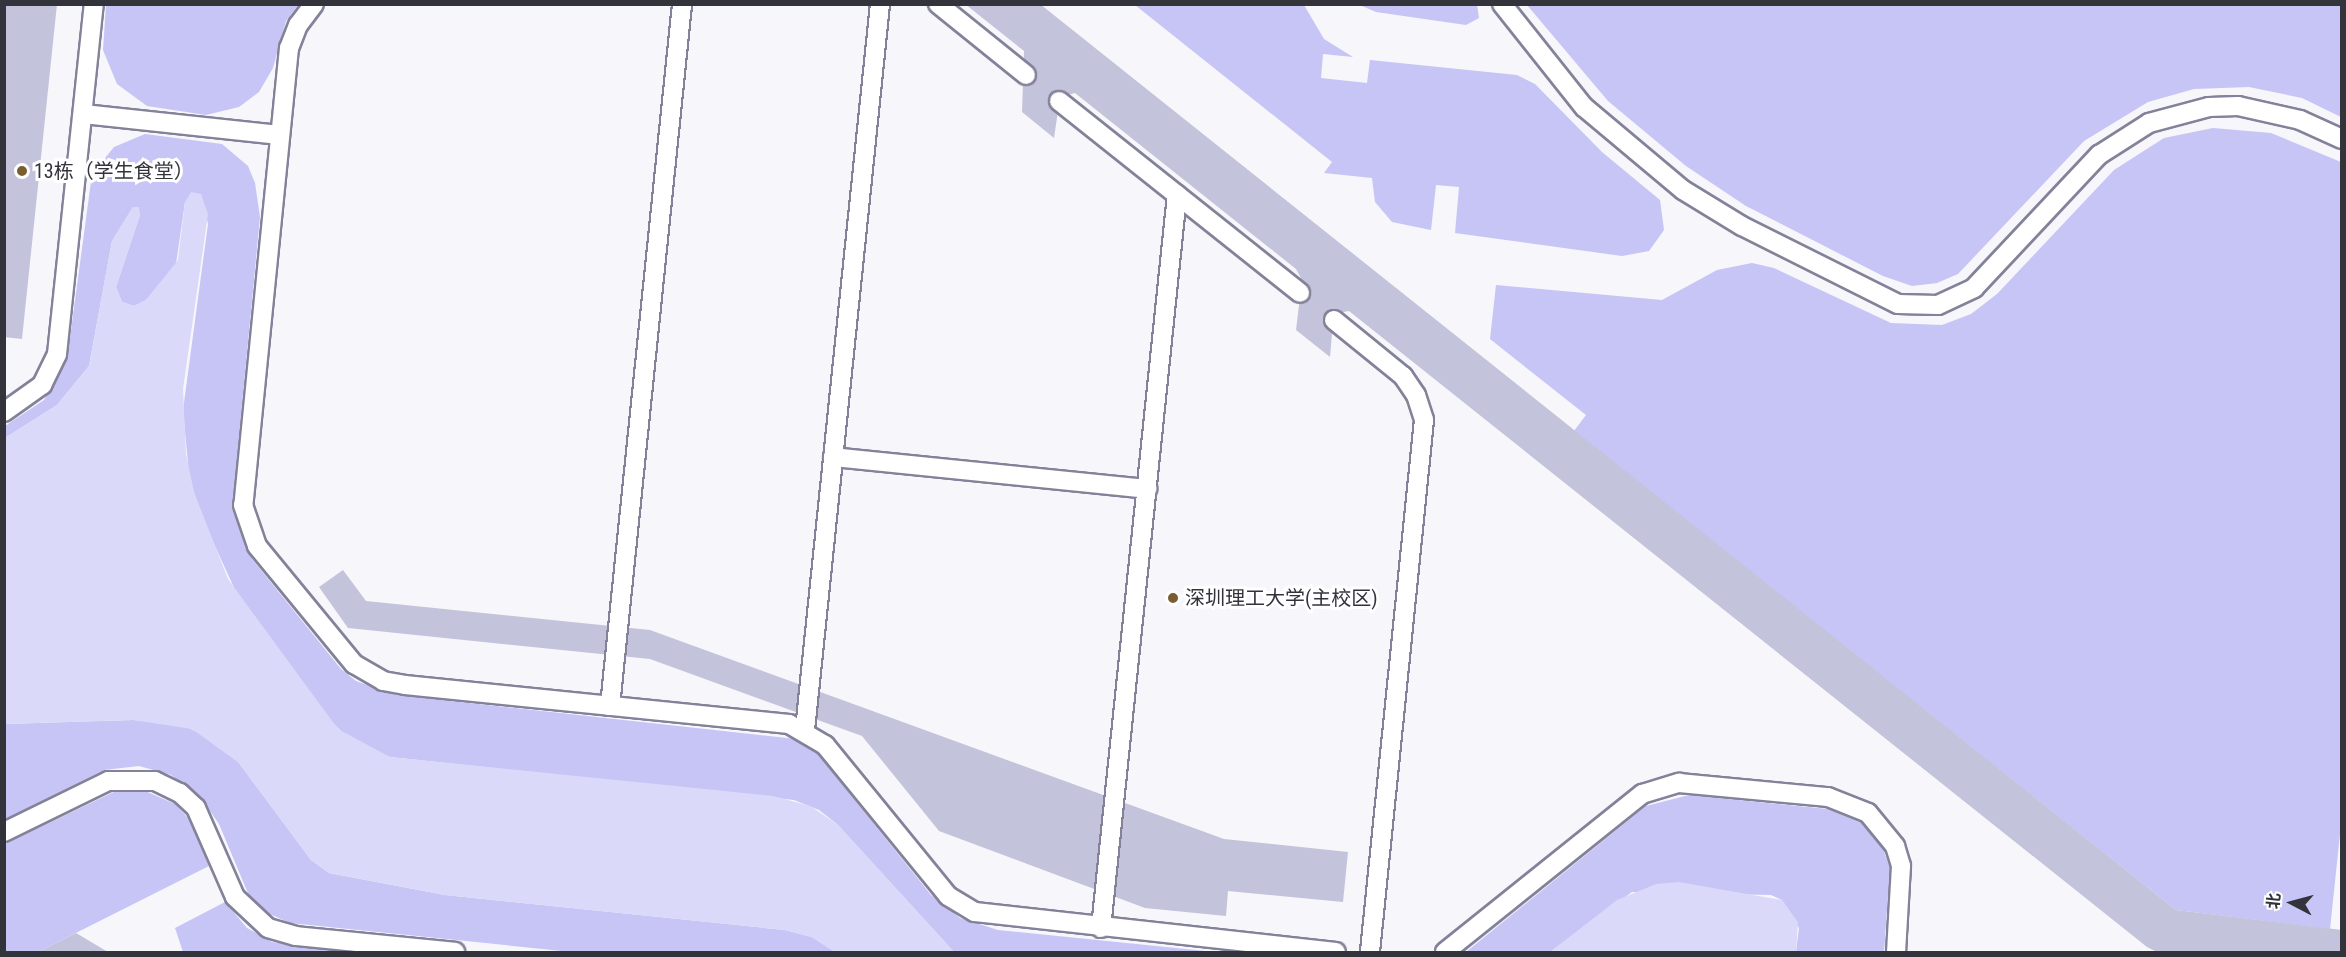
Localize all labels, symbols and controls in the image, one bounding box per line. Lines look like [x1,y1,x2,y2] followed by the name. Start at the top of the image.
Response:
[34,159,194,183] place label: 13栋（学生食堂）
[15,164,29,178] marker: 13栋（学生食堂）
[1185,586,1378,610] place label: 深圳理工大学(主校区)
[1166,591,1180,605] marker: 深圳理工大学(主校区)
[2262,873,2322,933] north arrow
[2263,892,2284,910] text: 北

